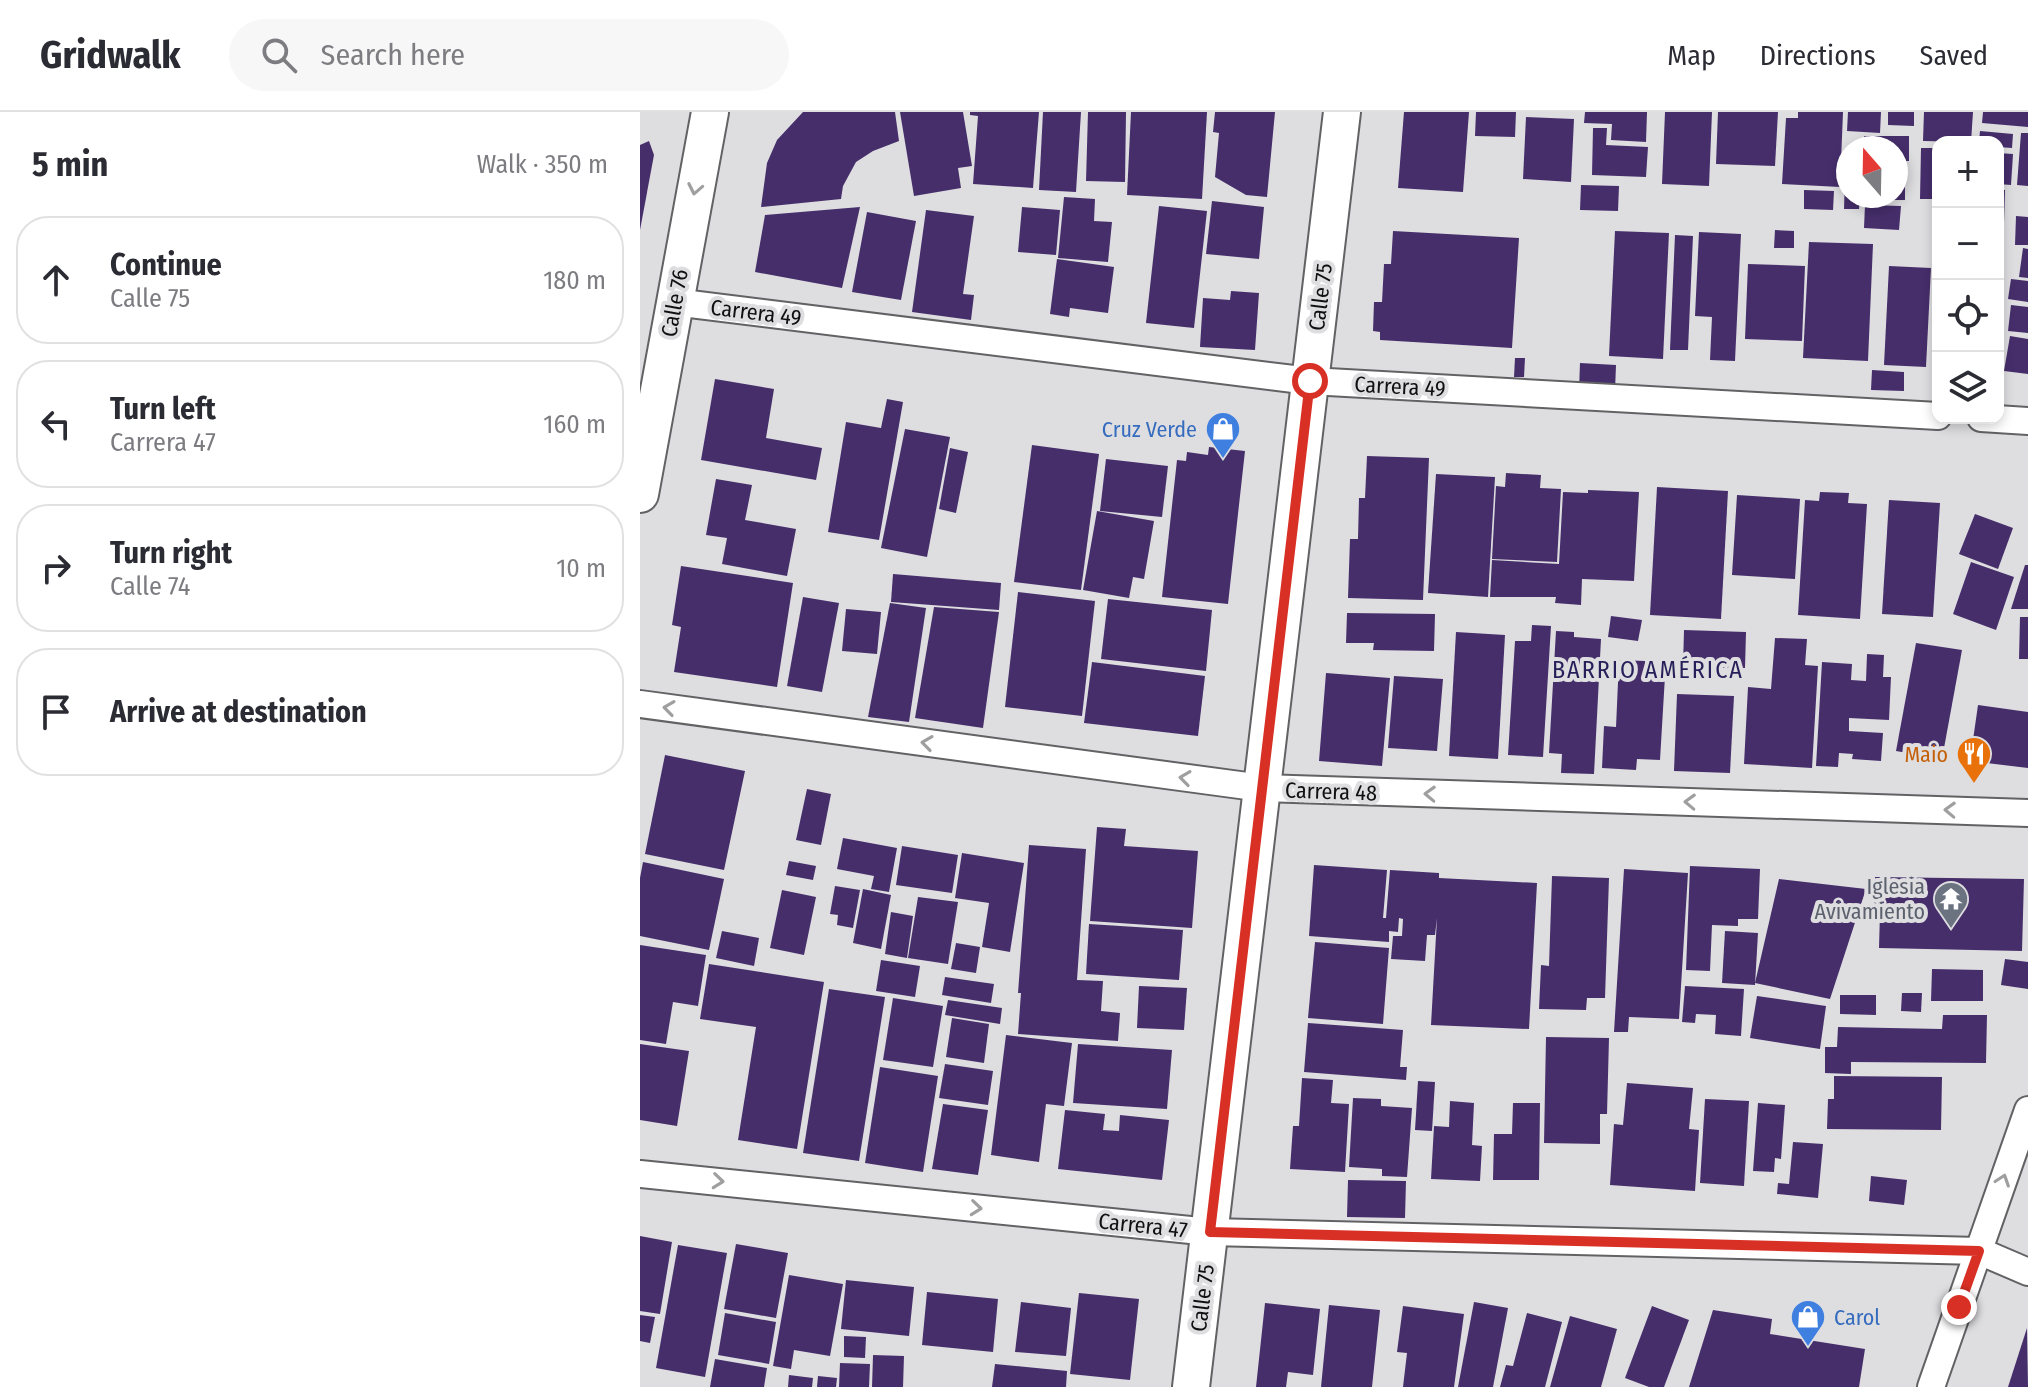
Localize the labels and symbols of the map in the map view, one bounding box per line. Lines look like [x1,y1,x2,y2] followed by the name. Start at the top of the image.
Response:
[1836,136,1908,208] north arrow
[688,182,705,195] one-way arrow
[1303,262,1338,332] street label: Calle 75
[655,267,694,339] street label: Calle 76
[709,294,803,331] street label: Carrera 49
[1292,363,1328,399] route start
[1354,371,1446,402] street label: Carrera 49
[1204,410,1242,460] shop icon: Cruz Verde
[1102,416,1197,443] place label: Cruz Verde
[1552,655,1744,684] district label: BARRIO AMÉRICA
[663,700,676,717] one-way arrow
[920,735,934,752] one-way arrow
[1955,735,1993,785] restaurant icon: Maio
[1904,741,1948,768] place label: Maio
[1178,770,1192,787] one-way arrow
[1285,776,1377,807] street label: Carrera 48
[1423,785,1436,802] one-way arrow
[1683,793,1696,811] one-way arrow
[1943,802,1956,819] one-way arrow
[1814,873,1925,925] place label: Iglesia Avivamiento
[1932,880,1970,930] temple icon: Iglesia Avivamiento
[712,1173,725,1190] one-way arrow
[1994,1174,2010,1188] one-way arrow
[970,1199,983,1216] one-way arrow
[1097,1207,1189,1244] street label: Carrera 47
[1185,1263,1220,1333] street label: Calle 75
[1941,1289,1977,1325] route end
[1789,1298,1827,1348] shop icon: Carol
[1834,1304,1880,1331] place label: Carol

